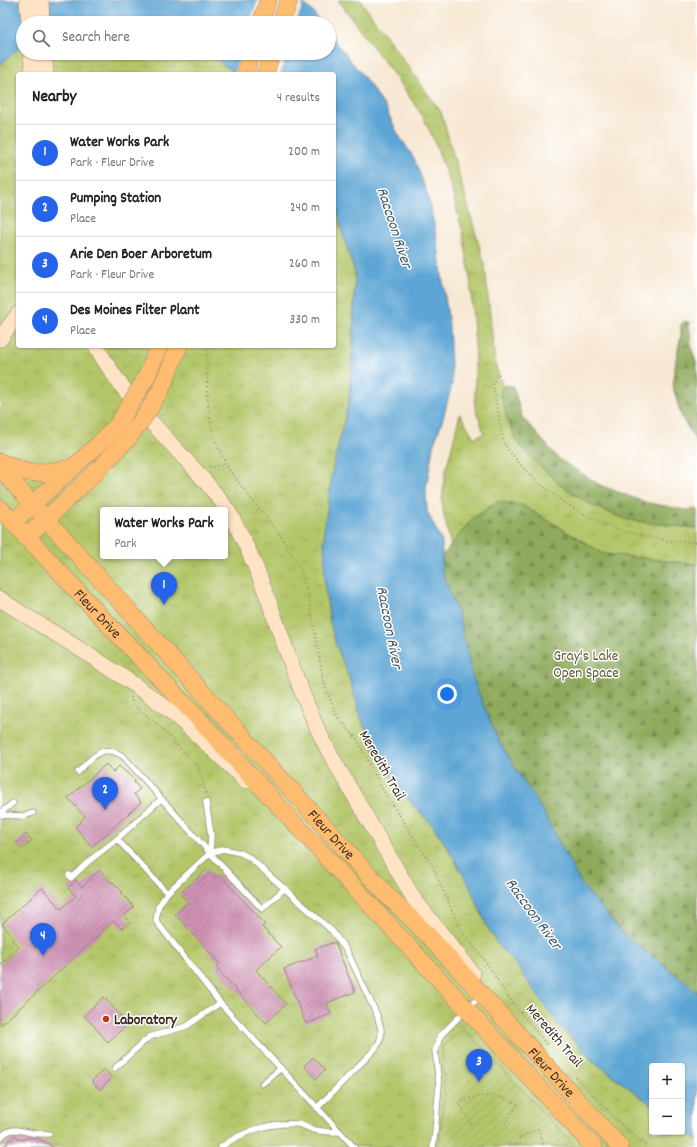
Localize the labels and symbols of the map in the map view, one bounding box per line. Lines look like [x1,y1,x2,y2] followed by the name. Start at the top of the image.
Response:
[370,184,418,273] water label: Raccoon River
[151,572,177,605] pin: 1
[369,584,408,673] water label: Raccoon River
[68,585,126,645] street label: Fleur Drive
[553,646,619,685] park label: Gray's Lake Open Space
[437,684,457,704] your location
[352,727,411,806] street label: Meredith Trail
[92,777,118,810] pin: 2
[301,805,359,866] street label: Fleur Drive
[499,874,568,957] water label: Raccoon River
[30,923,56,956] pin: 4
[520,1000,588,1073] street label: Meredith Trail
[114,1010,178,1032] place label: Laboratory
[101,1014,111,1024] marker: Laboratory
[522,1043,579,1103] street label: Fleur Drive
[466,1049,492,1082] pin: 3

